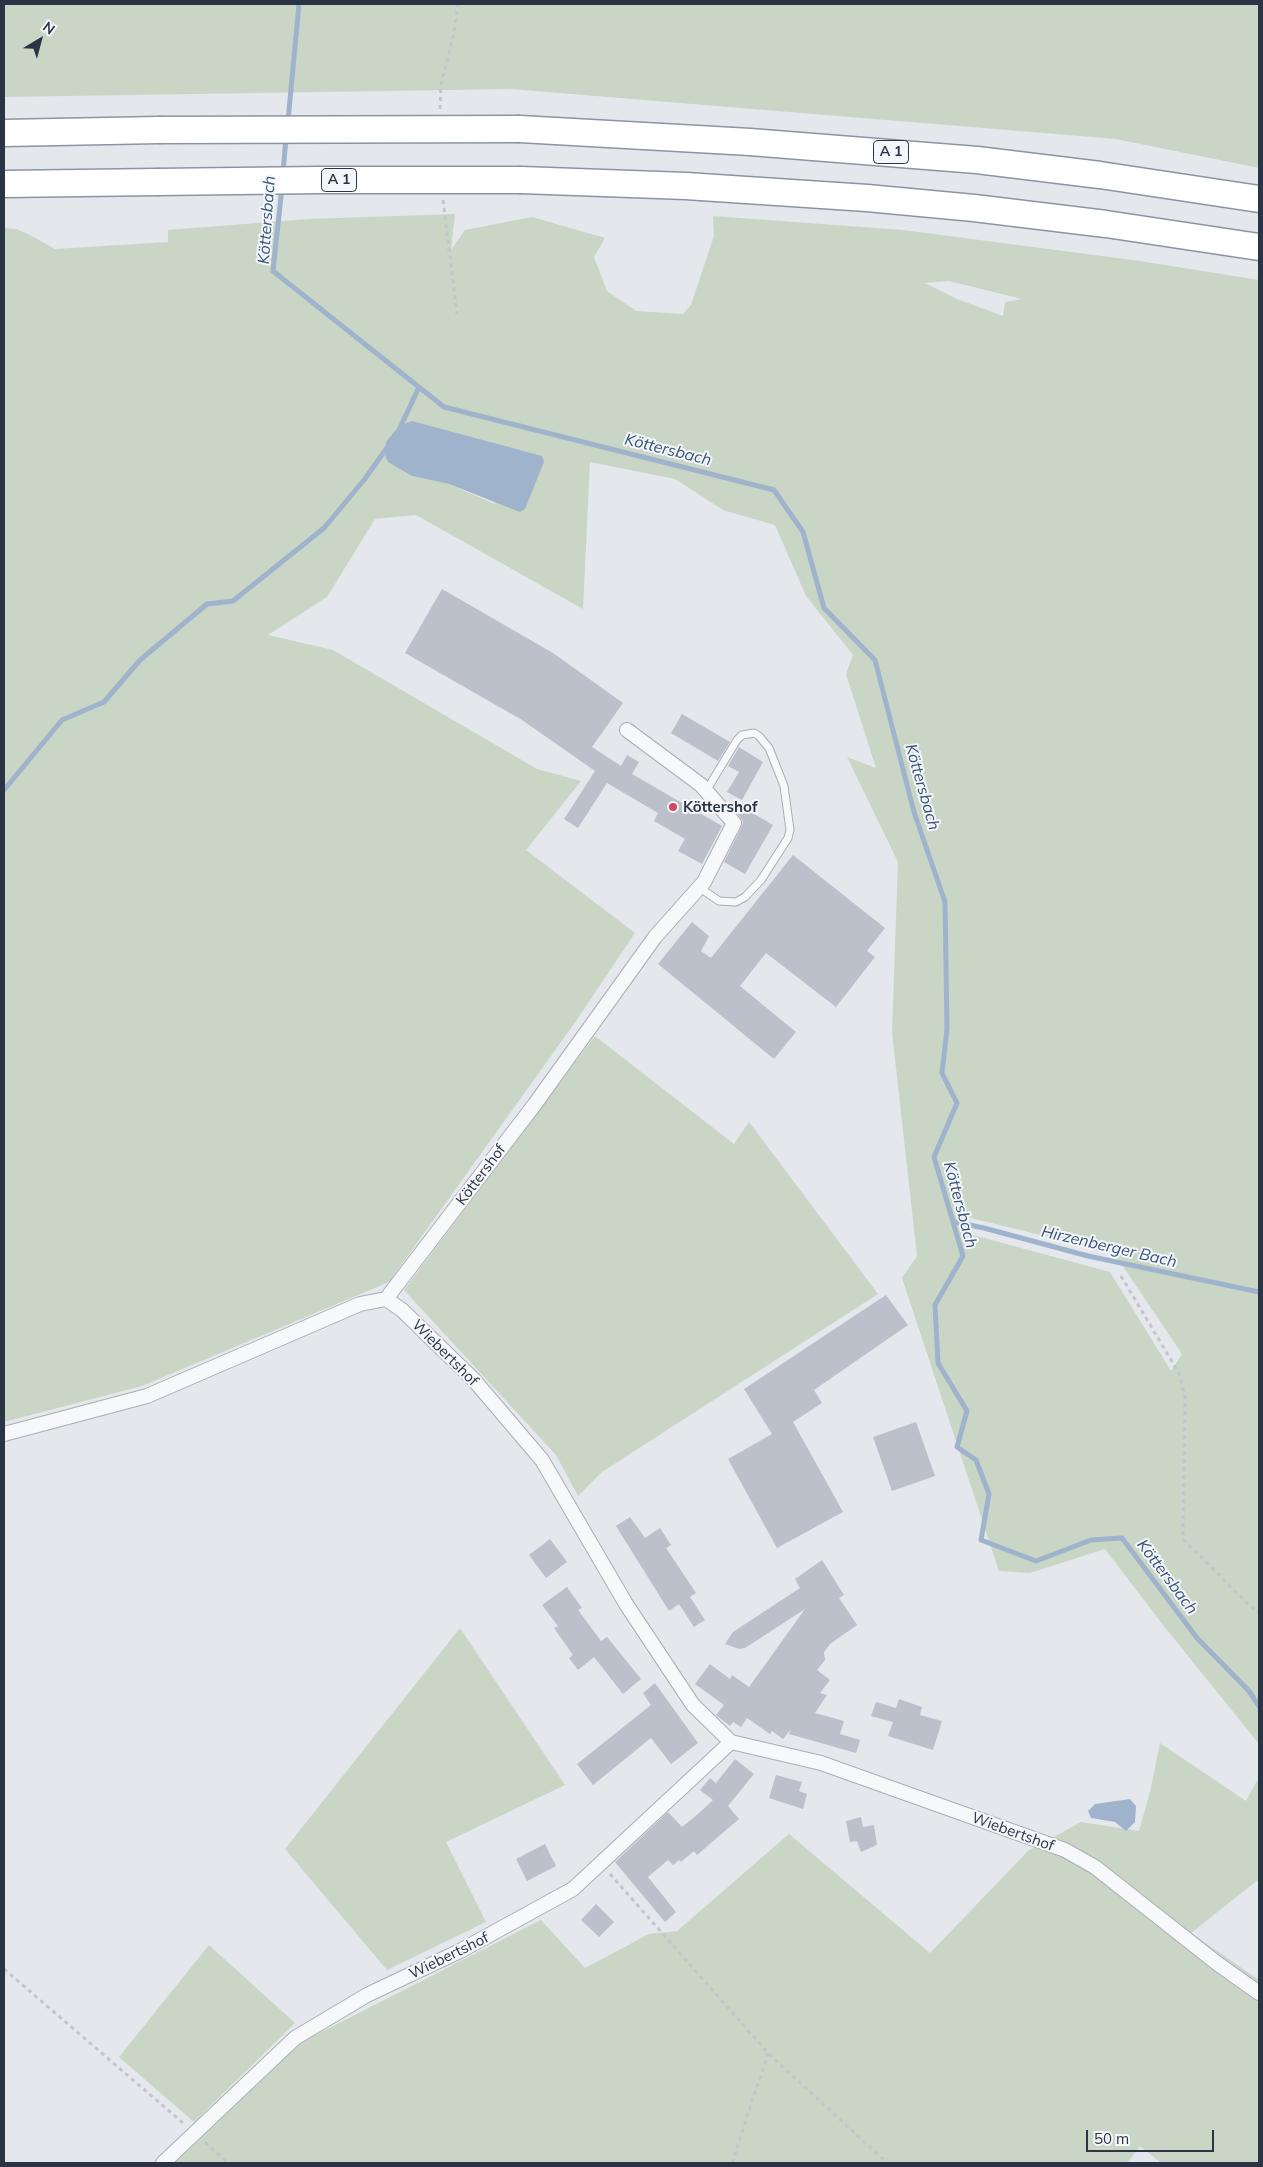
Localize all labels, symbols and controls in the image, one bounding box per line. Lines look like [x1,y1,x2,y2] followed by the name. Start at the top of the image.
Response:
[15,15,65,65] north arrow
[39,18,59,38] text: N
[874,140,908,163] road number: A 1
[322,168,356,192] road number: A 1
[254,175,280,265] water label: Köttersbach
[623,430,713,470] water label: Köttersbach
[901,742,943,832] water label: Köttersbach
[683,798,757,816] place label: Köttershof
[667,801,679,813] marker: Köttershof
[452,1141,510,1209] street label: Köttershof
[939,1160,981,1250] water label: Köttersbach
[1039,1222,1179,1272] water label: Hirzenberger Bach
[408,1316,482,1390] street label: Wiebertshof
[1133,1536,1201,1618] water label: Köttersbach
[969,1809,1057,1855] street label: Wiebertshof
[406,1929,492,1983] street label: Wiebertshof
[1088,2120,1216,2152] scale bar
[1094,2129,1129,2148] text: 50 m

